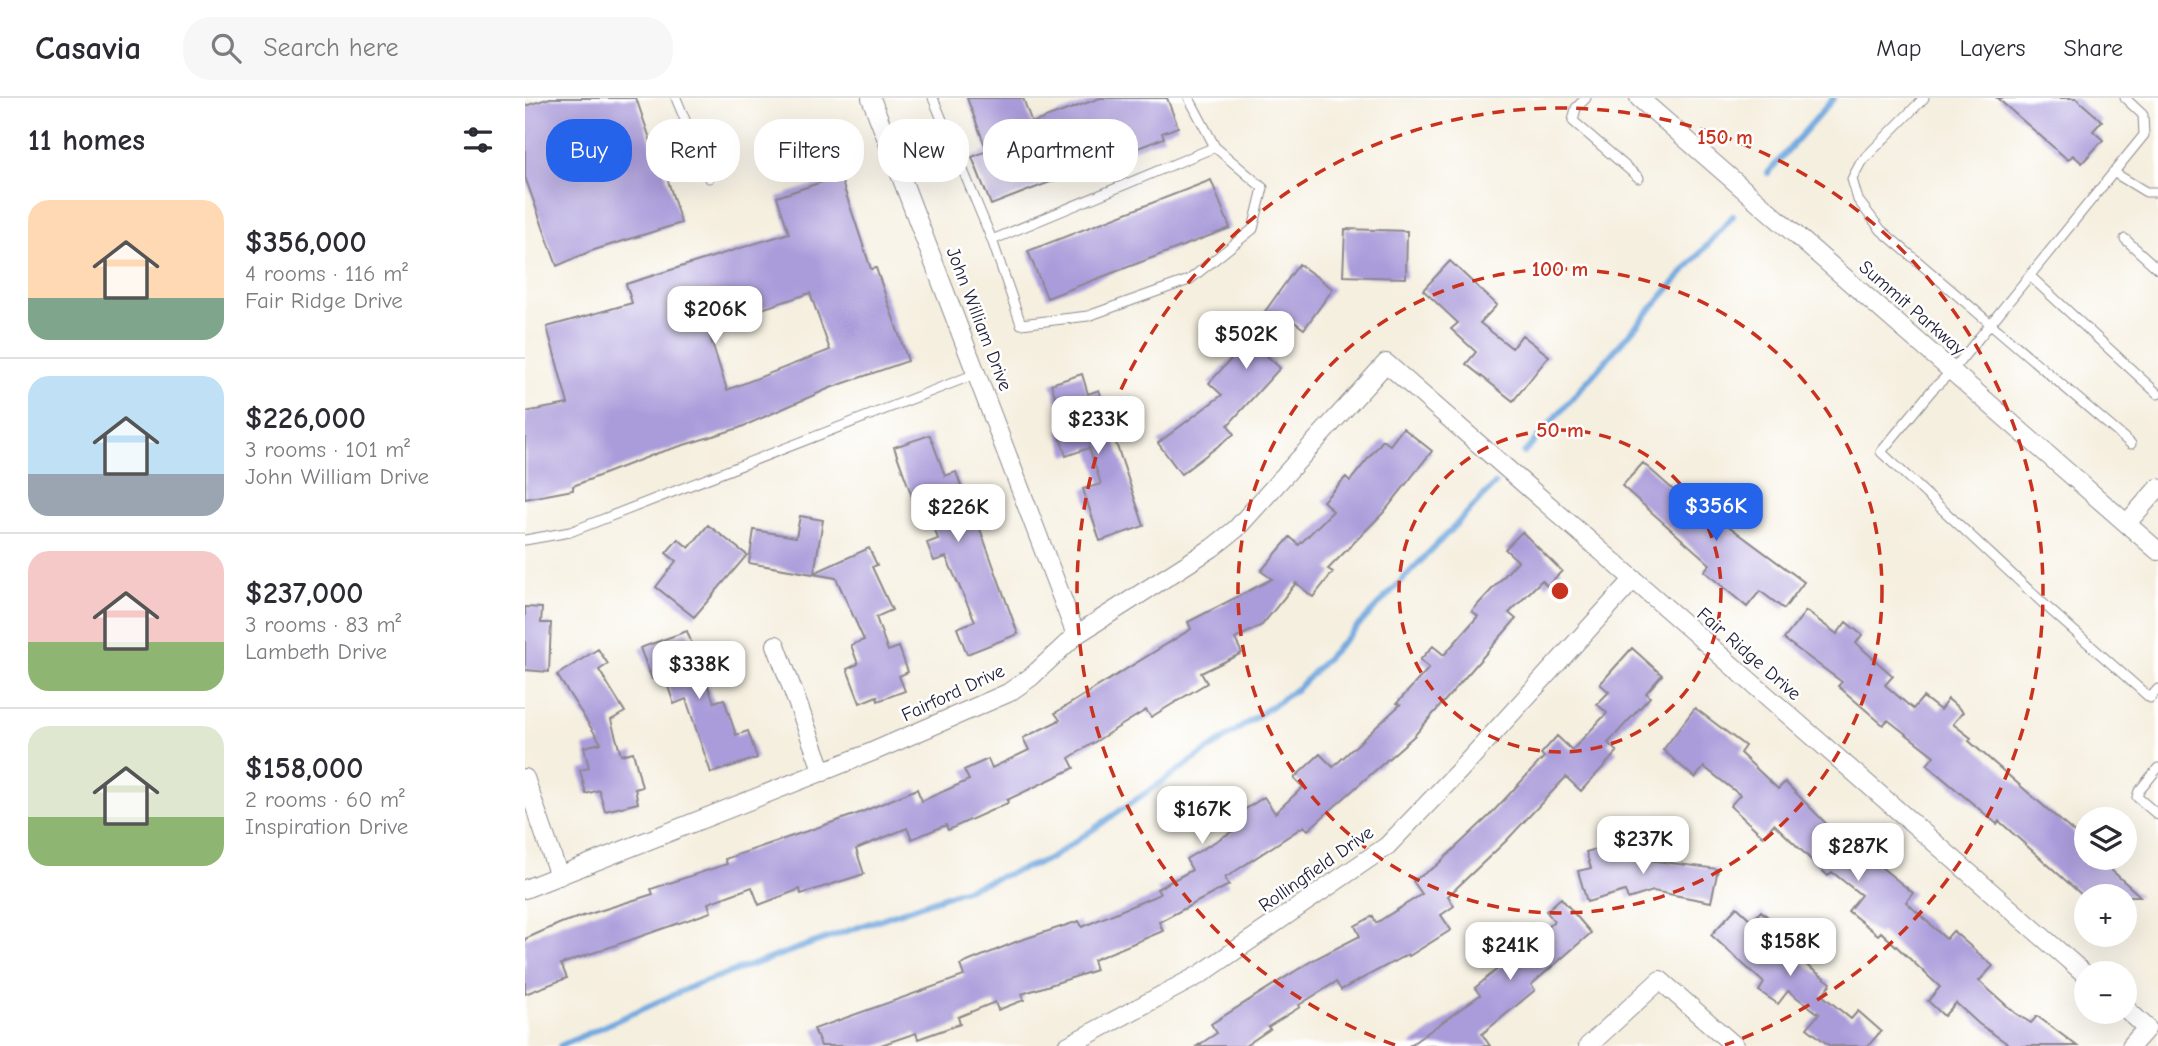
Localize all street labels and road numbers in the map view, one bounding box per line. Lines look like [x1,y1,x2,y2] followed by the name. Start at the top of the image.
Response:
[942,244,1016,394] street label: John William Drive
[1854,256,1970,360] street label: Summit Parkway
[1693,603,1805,705] street label: Fair Ridge Drive
[898,660,1008,726] street label: Fairford Drive
[1254,821,1378,917] street label: Rollingfield Drive

